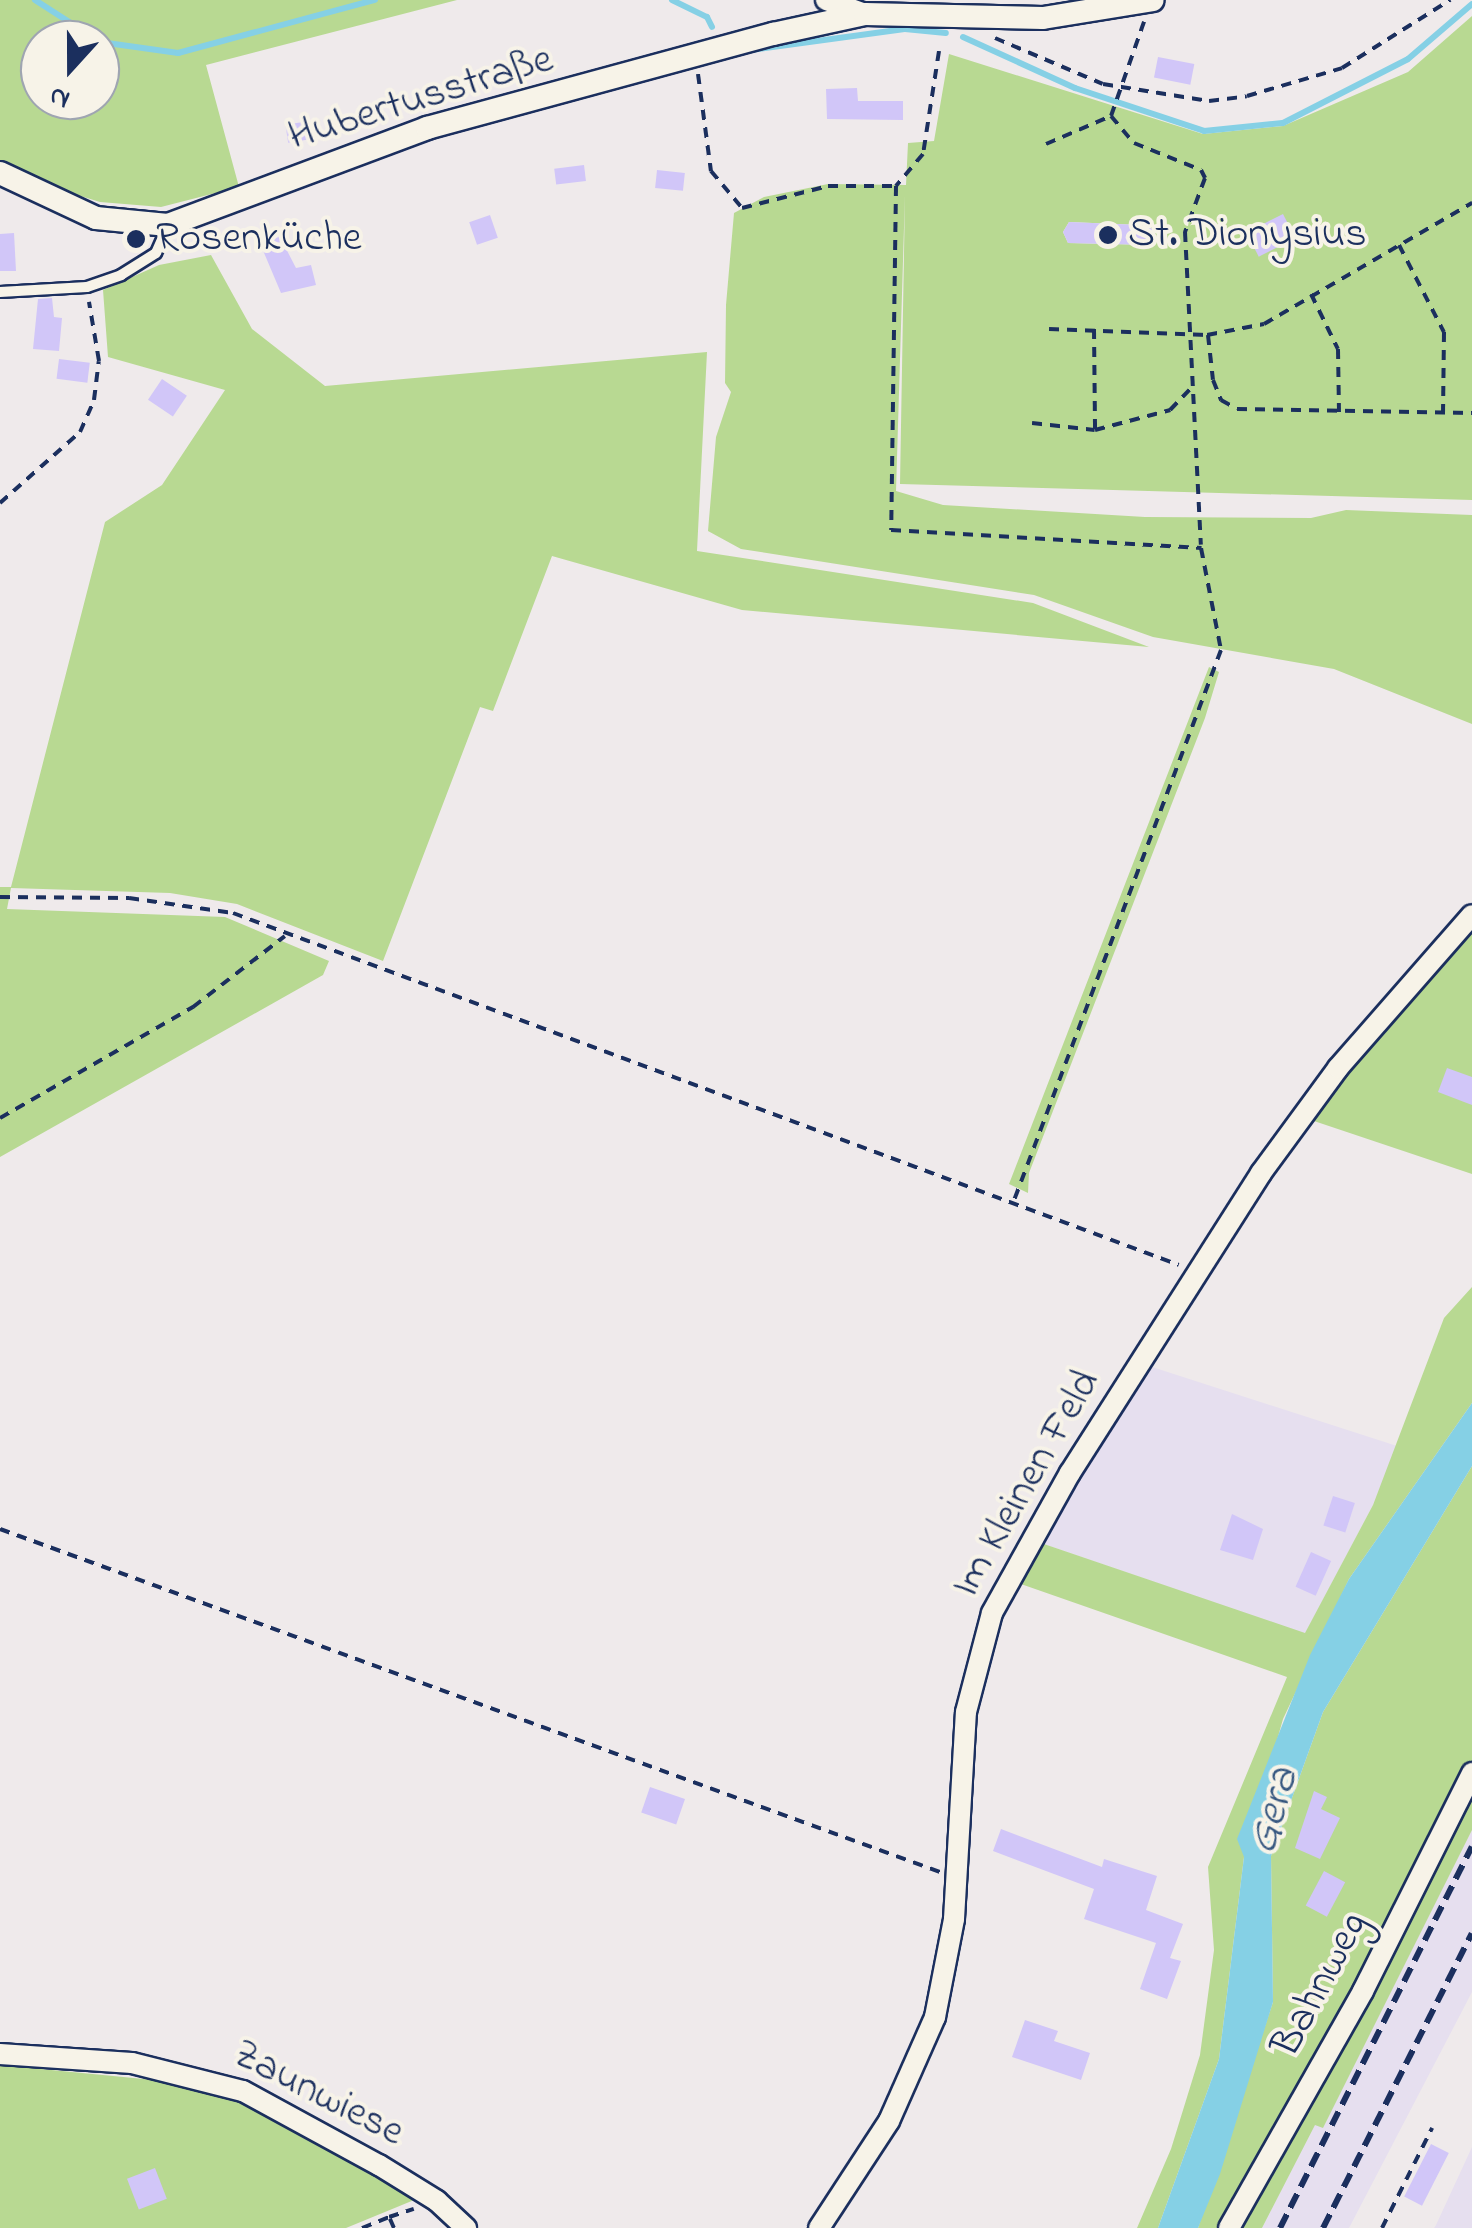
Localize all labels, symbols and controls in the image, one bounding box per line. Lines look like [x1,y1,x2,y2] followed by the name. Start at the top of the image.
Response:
[20,20,120,120] north arrow
[283,35,559,163] street label: Hubertusstraße
[44,74,76,119] text: N
[1128,210,1367,260] place label: St. Dionysius
[156,214,362,264] place label: Rosenküche
[1097,224,1119,246] marker: St. Dionysius
[125,228,147,250] marker: Rosenküche
[942,1361,1112,1607] street label: Im Kleinen Feld
[1237,1762,1313,1860] water label: Gera
[1262,1904,1380,2066] street label: Bahnweg
[224,2029,412,2159] street label: Zaunwiese

